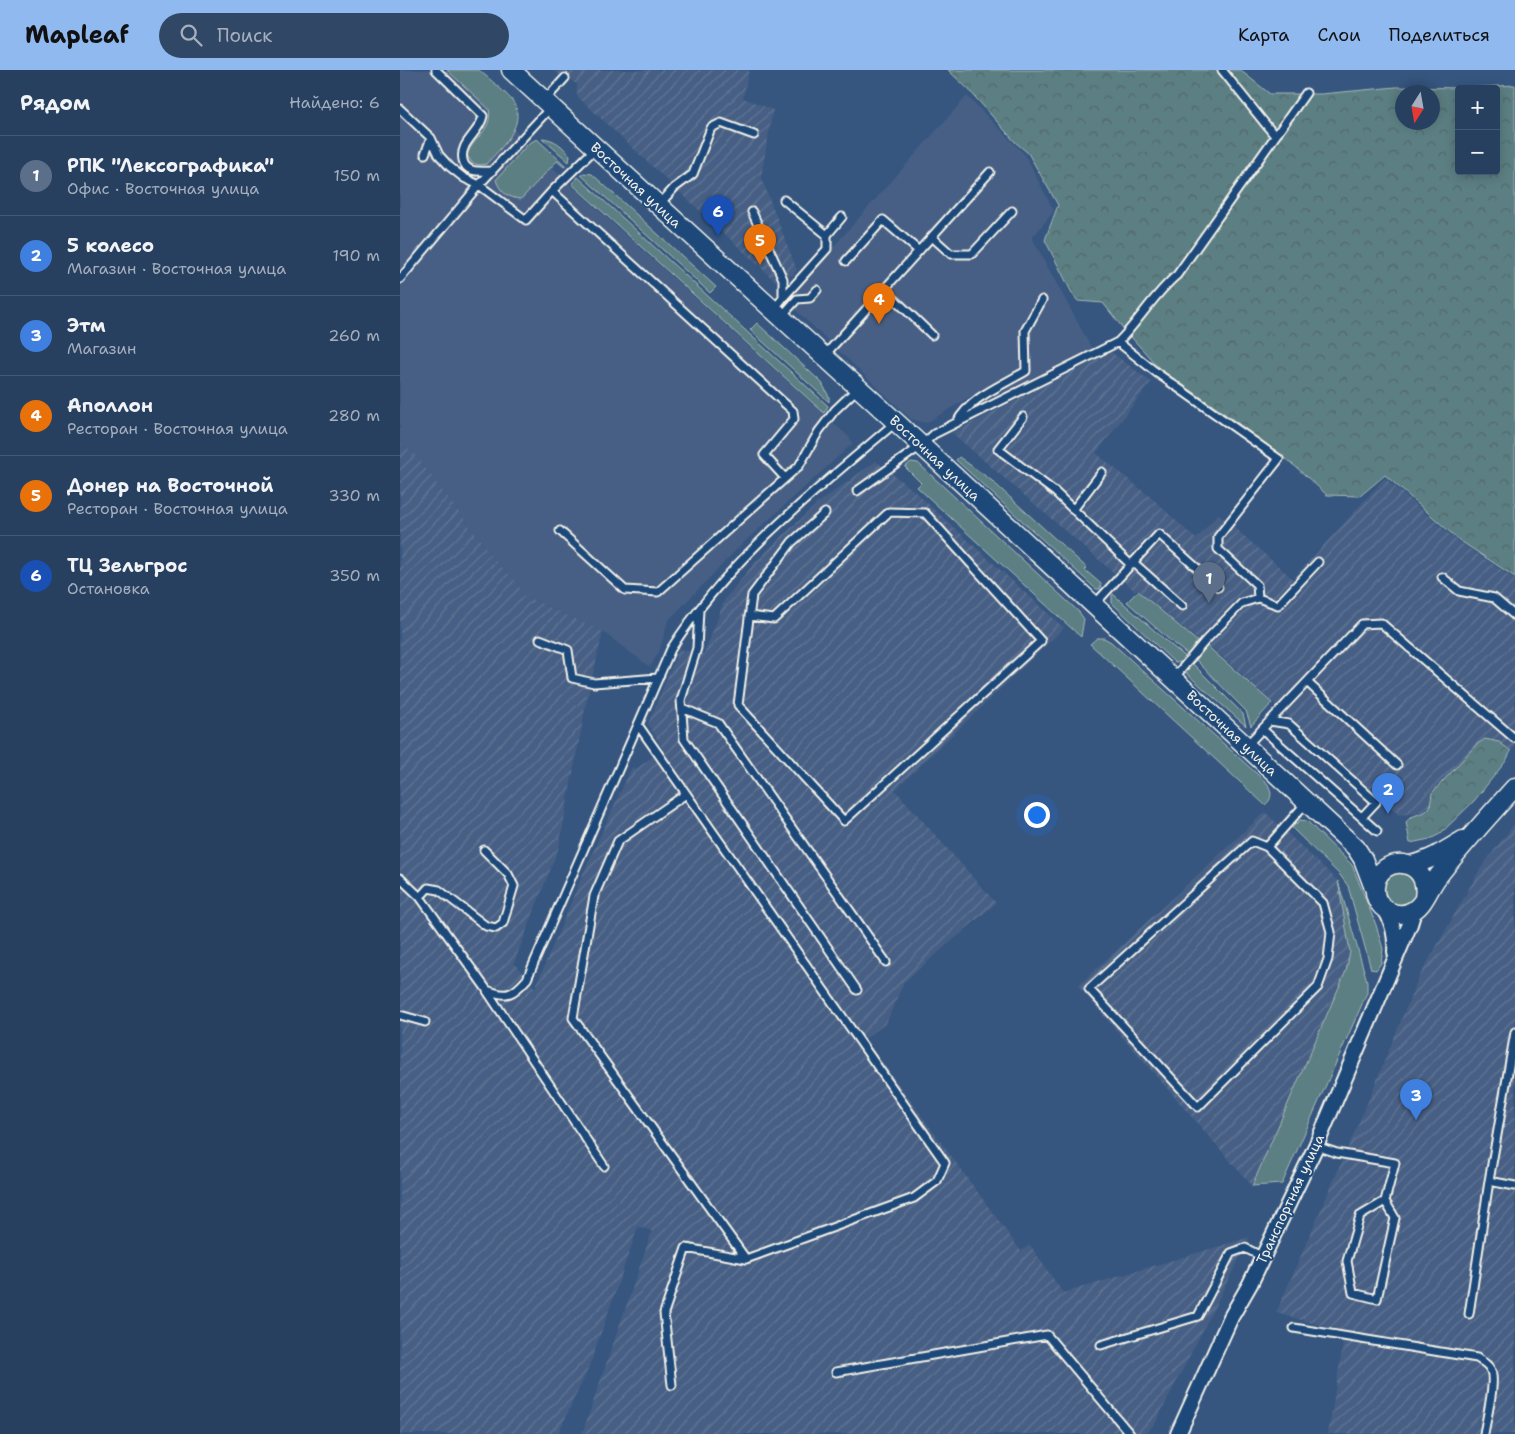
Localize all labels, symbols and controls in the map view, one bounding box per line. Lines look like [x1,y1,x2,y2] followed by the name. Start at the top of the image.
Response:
[159,13,509,58] search box
[25,19,129,51] text: Mapleaf
[177,21,205,49] icon: search
[217,23,272,48] text: Поиск
[1238,23,1289,47] text: Карта
[1317,23,1361,47] text: Слои
[1389,23,1490,47] text: Поделиться
[1395,85,1440,130] north arrow
[1455,85,1500,175] map controls
[1455,85,1500,130] button: +
[20,89,90,117] text: Рядом
[289,92,380,113] text: Найдено: 6
[1455,130,1500,175] button: −
[587,138,685,232] street label: Восточная улица
[67,153,274,178] text: РПК "Лексографика"
[32,165,40,186] text: 1
[333,165,380,186] text: 150 m
[67,178,259,199] text: Офис · Восточная улица
[702,195,734,236] pin: 6
[744,224,776,265] pin: 5
[67,233,154,258] text: 5 колесо
[30,245,42,266] text: 2
[333,245,380,266] text: 190 m
[67,258,286,279] text: Магазин · Восточная улица
[863,283,895,324] pin: 4
[67,313,106,338] text: Этм
[30,325,42,346] text: 3
[328,325,380,346] text: 260 m
[67,338,136,359] text: Магазин
[67,393,153,418] text: Аполлон
[30,405,42,426] text: 4
[328,405,380,426] text: 280 m
[886,411,984,505] street label: Восточная улица
[67,418,288,439] text: Ресторан · Восточная улица
[67,473,273,498] text: Донер на Восточной
[31,485,41,506] text: 5
[328,485,380,506] text: 330 m
[67,498,288,519] text: Ресторан · Восточная улица
[67,553,188,578] text: ТЦ Зельгрос
[1193,562,1225,603] pin: 1
[30,565,42,586] text: 6
[329,565,380,586] text: 350 m
[67,578,150,599] text: Остановка
[1183,686,1281,780] street label: Восточная улица
[1372,773,1404,814] pin: 2
[1024,802,1050,828] your location
[1400,1079,1432,1120] pin: 3
[1252,1131,1328,1267] street label: Транспортная улица

